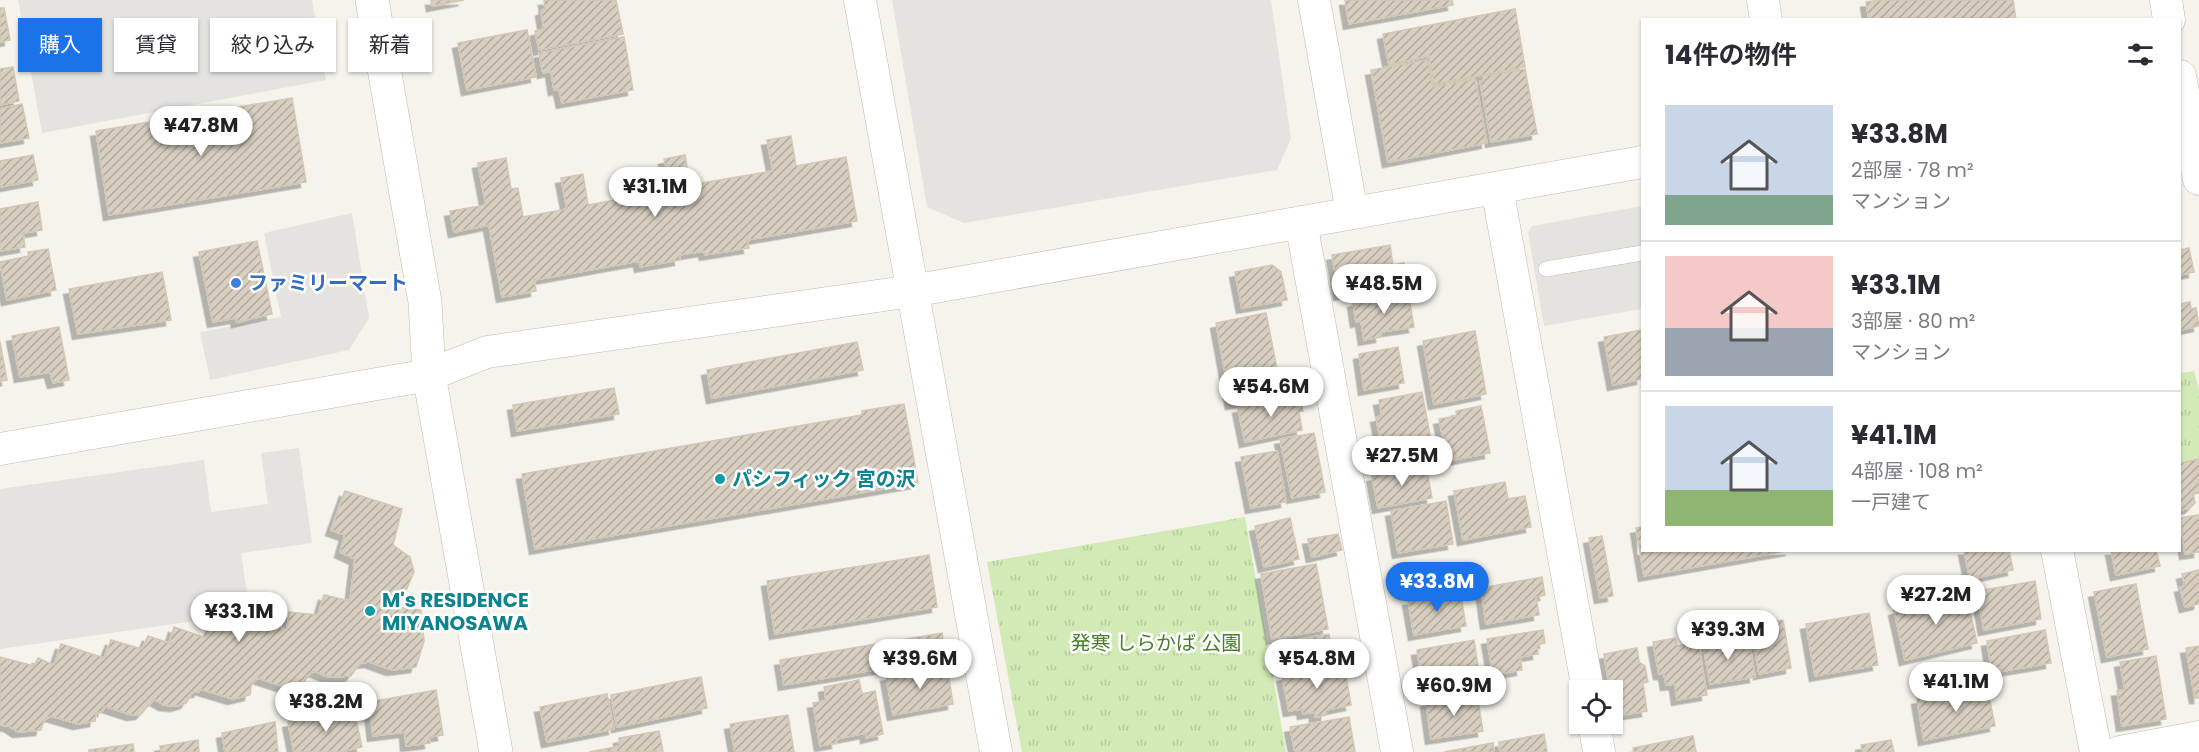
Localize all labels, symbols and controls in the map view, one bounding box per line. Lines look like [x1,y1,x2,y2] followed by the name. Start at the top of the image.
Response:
[18,18,102,72] chip: 購入
[114,18,198,72] chip: 賃貸
[210,18,336,72] chip: 絞り込み
[348,18,432,72] chip: 新着
[1665,37,1796,73] text: 14件の物件
[2124,38,2157,71] icon: filters
[152,106,250,157] pin: ¥47.8M
[164,111,238,139] text: ¥47.8M
[1851,116,1948,152] text: ¥33.8M
[1713,129,1785,201] icon: home
[1851,156,1974,184] text: 2部屋 · 78 m²
[606,167,704,218] pin: ¥31.1M
[623,172,687,200] text: ¥31.1M
[1851,187,1951,215] text: マンション
[1335,264,1433,315] pin: ¥48.5M
[1851,267,1941,303] text: ¥33.1M
[248,269,408,297] place label: ファミリーマート
[1346,269,1422,297] text: ¥48.5M
[229,276,243,290] marker: ファミリーマート
[1713,280,1785,352] icon: home
[1851,307,1975,335] text: 3部屋 · 80 m²
[1851,338,1951,366] text: マンション
[1222,367,1320,418] pin: ¥54.6M
[1233,372,1309,400] text: ¥54.6M
[1851,417,1937,453] text: ¥41.1M
[1713,430,1785,502] icon: home
[1353,436,1451,487] pin: ¥27.5M
[1366,441,1438,469] text: ¥27.5M
[1851,457,1983,485] text: 4部屋 · 108 m²
[732,465,916,493] place label: パシフィック 宮の沢
[713,472,727,486] marker: パシフィック 宮の沢
[1851,488,1931,516] text: 一戸建て
[1388,562,1486,613] pin: ¥33.8M
[1400,567,1474,595] text: ¥33.8M
[1887,575,1985,626] pin: ¥27.2M
[1901,580,1971,608] text: ¥27.2M
[382,586,529,637] place label: M's RESIDENCE MIYANOSAWA
[190,592,288,643] pin: ¥33.1M
[204,597,274,625] text: ¥33.1M
[363,604,377,618] marker: M's RESIDENCE MIYANOSAWA
[1679,610,1777,661] pin: ¥39.3M
[1691,615,1765,643] text: ¥39.3M
[1071,629,1241,657] park label: 発寒 しらかば 公園
[871,639,969,690] pin: ¥39.6M
[1268,639,1366,690] pin: ¥54.8M
[883,644,957,672] text: ¥39.6M
[1279,644,1355,672] text: ¥54.8M
[1907,662,2005,713] pin: ¥41.1M
[1405,666,1503,717] pin: ¥60.9M
[1923,667,1989,695] text: ¥41.1M
[1416,671,1492,699] text: ¥60.9M
[1569,680,1623,734] map controls
[1569,680,1623,734] button: locate
[277,682,375,733] pin: ¥38.2M
[289,687,363,715] text: ¥38.2M

